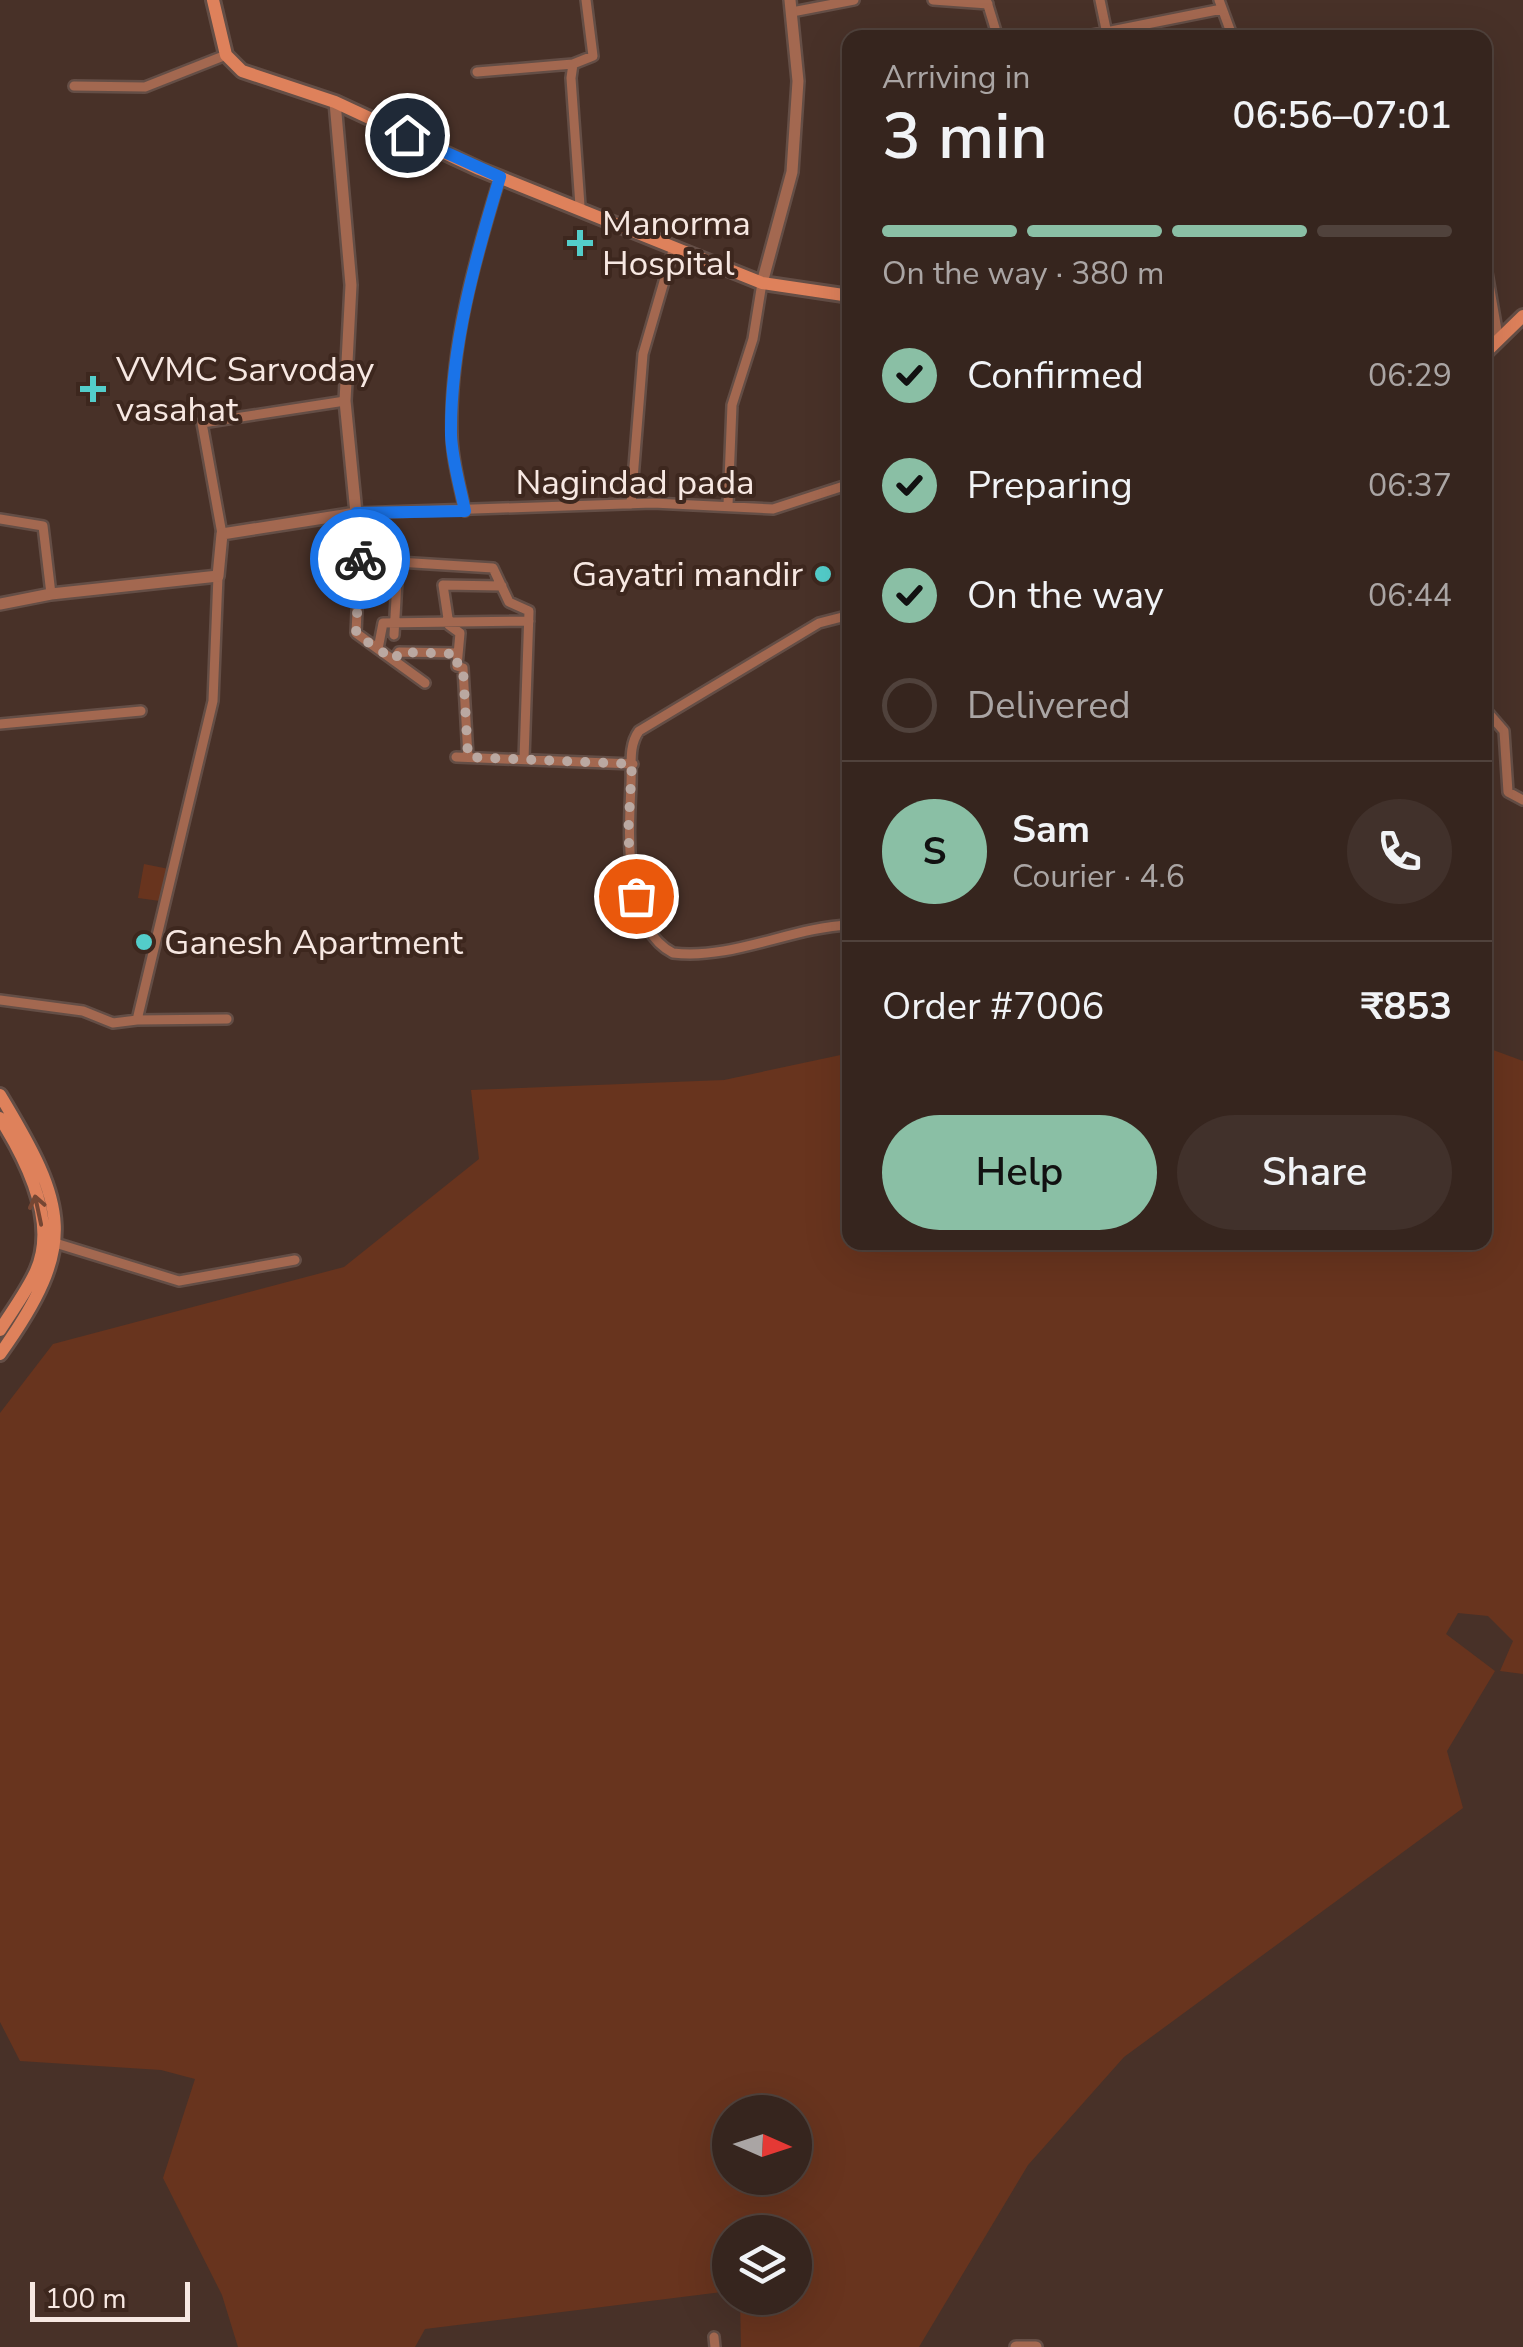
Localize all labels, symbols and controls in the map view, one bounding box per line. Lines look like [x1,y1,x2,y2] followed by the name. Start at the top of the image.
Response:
[882,56,1030,99] text: Arriving in
[1233,90,1452,141] text: 06:56–07:01
[882,92,1048,181] text: 3 min
[365,93,450,178] pin
[380,108,435,163] icon: home
[602,200,751,287] place label: Manorma Hospital
[567,230,593,256] marker: Manorma Hospital
[882,252,1164,295] text: On the way · 380 m
[115,346,374,433] place label: VVMC Sarvoday vasahat
[882,348,937,403] icon: check
[967,350,1144,401] text: Confirmed
[1368,354,1452,397] text: 06:29
[80,376,106,402] marker: VVMC Sarvoday vasahat
[882,458,937,513] icon: check
[515,459,755,506] street label: Nagindad pada
[967,460,1133,511] text: Preparing
[1368,464,1452,507] text: 06:37
[310,509,410,609] courier
[333,532,388,587] icon: bike
[572,551,803,598] place label: Gayatri mandir
[812,563,834,585] marker: Gayatri mandir
[882,568,937,623] icon: check
[967,570,1163,621] text: On the way
[1368,574,1452,617] text: 06:44
[967,680,1131,731] text: Delivered
[1347,799,1452,904] button: phone
[1012,804,1090,855] text: Sam
[923,826,946,877] text: S
[594,854,679,939] pin
[1012,855,1185,898] text: Courier · 4.6
[609,869,664,924] icon: bag
[164,919,464,966] place label: Ganesh Apartment
[133,931,155,953] marker: Ganesh Apartment
[882,981,1104,1032] text: Order #7006
[1361,981,1452,1032] text: ₹853
[882,1115,1157,1230] button: Help
[1177,1115,1452,1230] button: Share
[28,1195,47,1227] one-way arrow
[712,2095,812,2195] north arrow
[712,2095,812,2315] map controls
[712,2215,812,2315] button: layers
[30,2277,190,2322] scale bar
[45,2280,127,2318] text: 100 m

